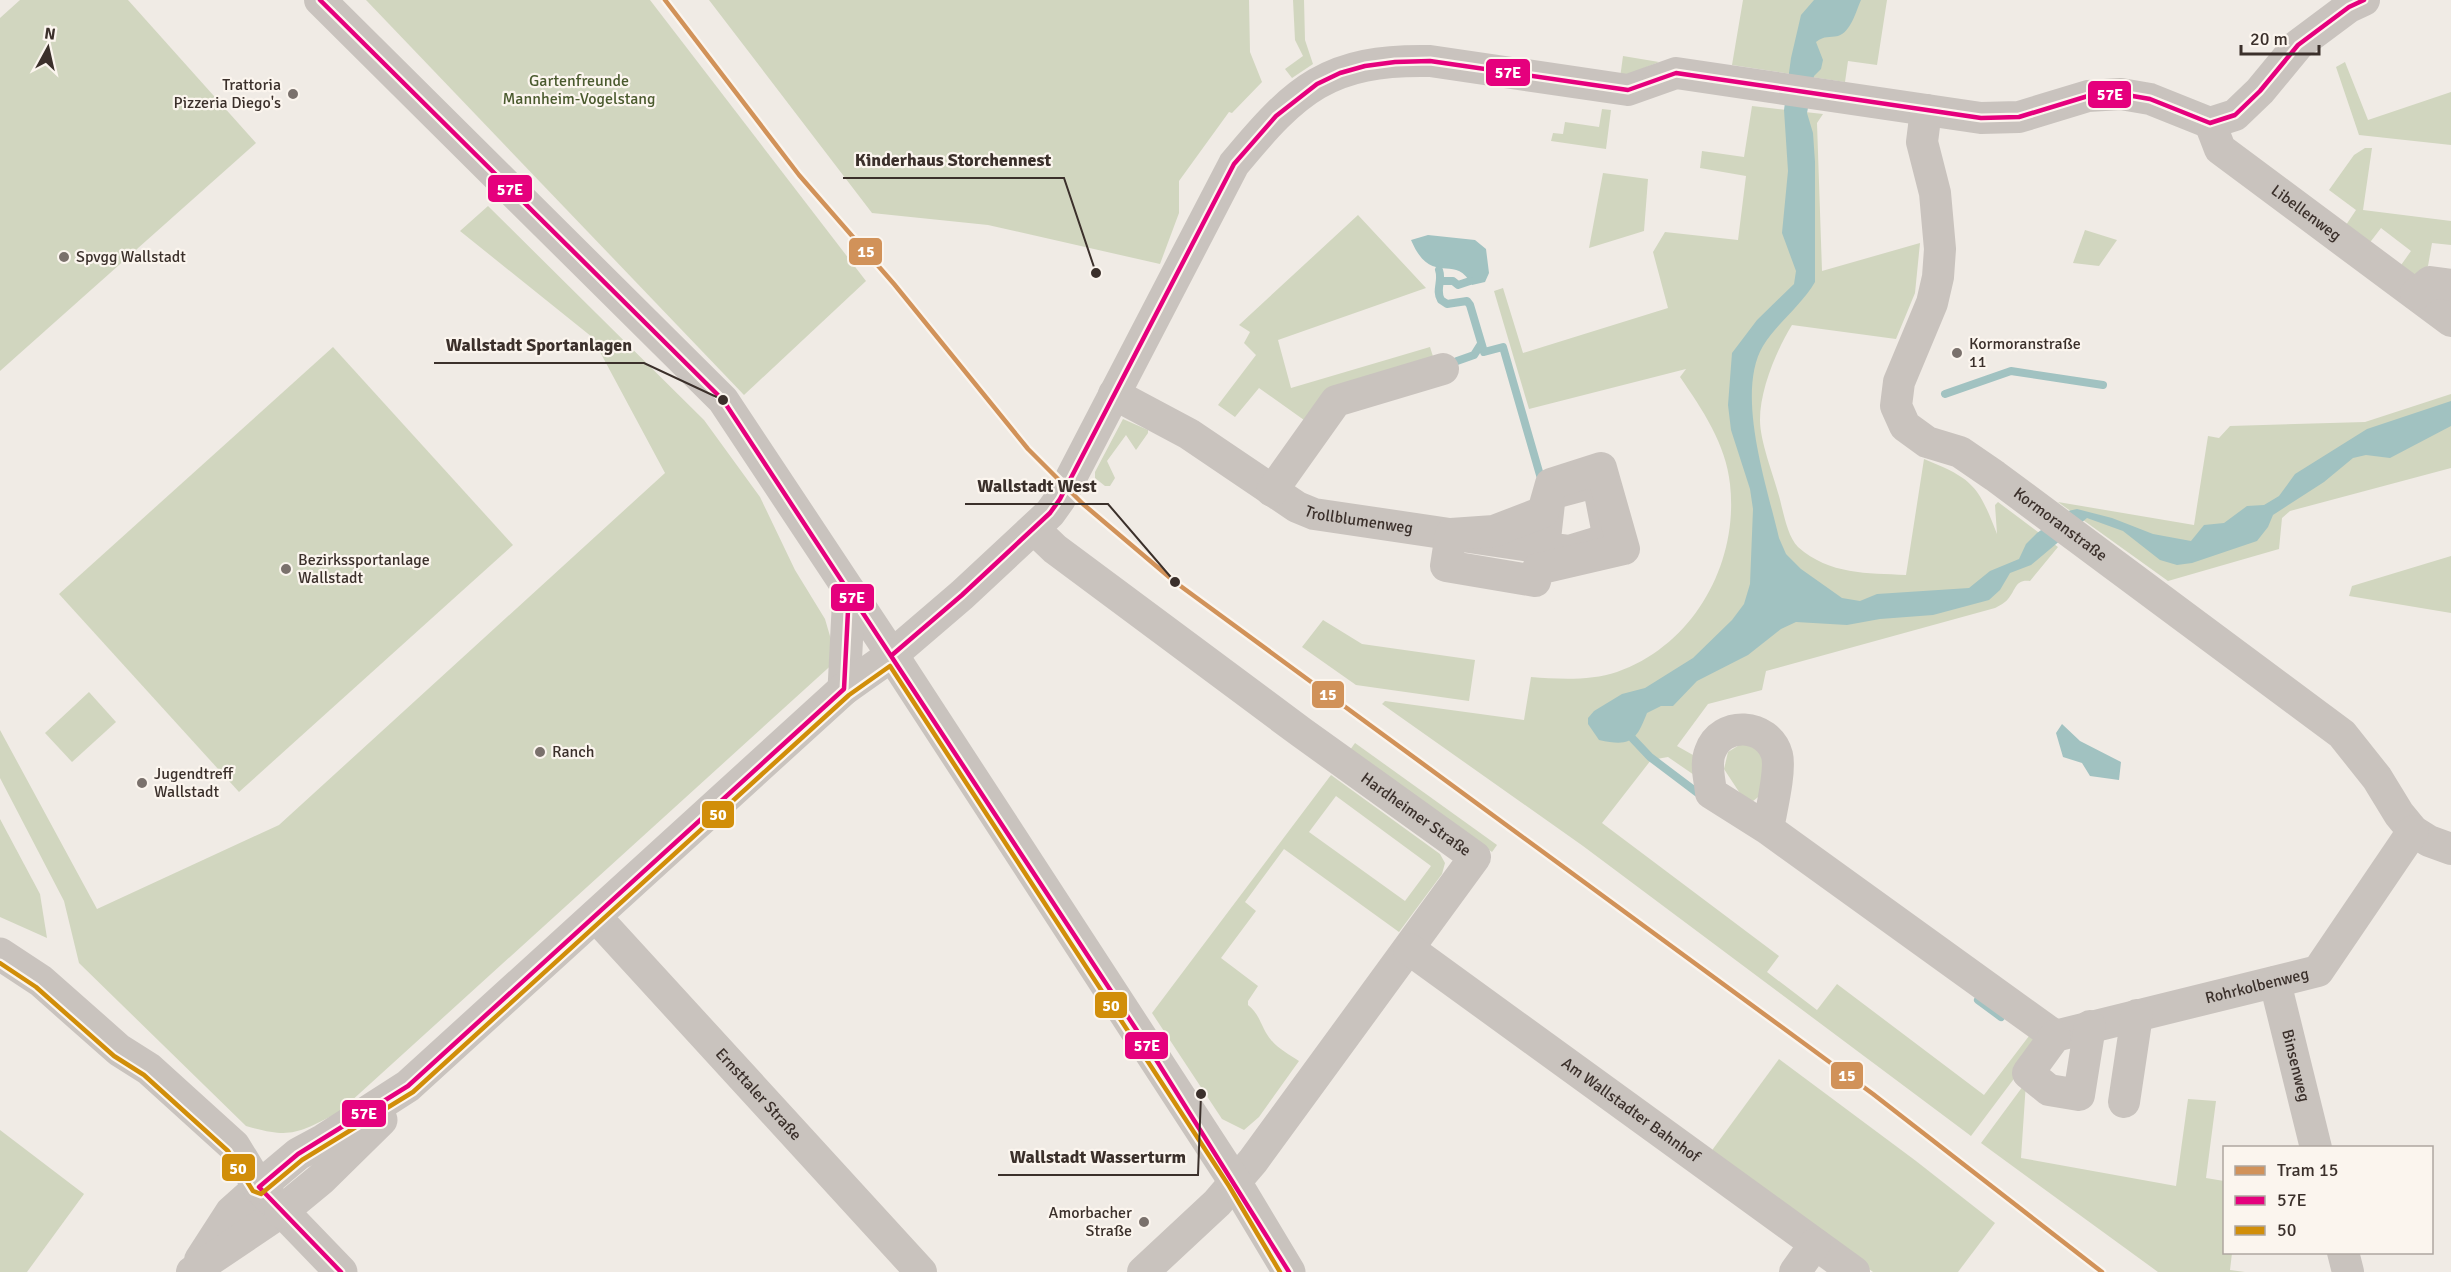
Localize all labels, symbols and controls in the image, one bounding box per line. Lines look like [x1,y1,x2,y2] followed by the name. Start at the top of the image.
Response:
[18,18,78,78] north arrow
[2241,18,2319,56] scale bar
[43,23,57,45] text: N
[2250,28,2288,50] text: 20 m
[1485,58,1531,87] line badge: 57E
[1495,63,1521,83] text: 57E
[502,71,656,109] park label: Gartenfreunde Mannheim-Vogelstang
[174,75,281,113] place label: Trattoria Pizzeria Diego's
[2087,80,2132,109] line badge: 57E
[2097,85,2123,105] text: 57E
[286,87,300,101] marker: Trattoria Pizzeria Diego's
[843,142,1064,178] callout: Kinderhaus Storchennest
[855,149,1051,171] text: Kinderhaus Storchennest
[487,174,533,203] line badge: 57E
[497,180,523,200] text: 57E
[2267,180,2345,246] street label: Libellenweg
[848,237,883,266] line badge: 15
[857,242,875,262] text: 15
[76,247,186,267] place label: Spvgg Wallstadt
[57,250,71,264] marker: Spvgg Wallstadt
[434,327,644,363] callout: Wallstadt Sportanlagen
[446,334,632,356] text: Wallstadt Sportanlagen
[1969,334,2081,372] place label: Kormoranstraße 11
[1950,346,1964,360] marker: Kormoranstraße 11
[965,468,1108,504] callout: Wallstadt West
[977,475,1097,497] text: Wallstadt West
[2009,483,2111,566] street label: Kormoranstraße
[1302,501,1414,538] street label: Trollblumenweg
[298,550,430,588] place label: Bezirkssportanlage Wallstadt
[279,562,293,576] marker: Bezirkssportanlage Wallstadt
[830,583,875,612] line badge: 57E
[839,588,865,608] text: 57E
[1311,680,1345,709] line badge: 15
[1319,685,1337,705] text: 15
[552,742,595,762] place label: Ranch
[533,745,547,759] marker: Ranch
[154,764,234,802] place label: Jugendtreff Wallstadt
[1357,768,1475,861] street label: Hardheimer Straße
[135,776,149,790] marker: Jugendtreff Wallstadt
[701,800,735,829] line badge: 50
[709,805,727,825] text: 50
[2203,964,2311,1008] street label: Rohrkolbenweg
[1094,991,1128,1019] line badge: 50
[1102,996,1120,1016] text: 50
[2277,1027,2314,1104] street label: Binsenweg
[1124,1031,1169,1060] line badge: 57E
[1134,1036,1160,1056] text: 57E
[711,1044,806,1145] street label: Ernsttaler Straße
[1558,1053,1704,1167] street label: Am Wallstadter Bahnhof
[1830,1061,1864,1090] line badge: 15
[1838,1066,1856,1086] text: 15
[341,1099,387,1128] line badge: 57E
[351,1104,377,1124] text: 57E
[998,1139,1198,1175] callout: Wallstadt Wasserturm
[1010,1146,1186,1168] text: Wallstadt Wasserturm
[2223,1146,2433,1254] legend
[221,1153,256,1182] line badge: 50
[229,1159,247,1179] text: 50
[2277,1159,2338,1181] text: Tram 15
[2277,1189,2307,1211] text: 57E
[1049,1203,1132,1241] place label: Amorbacher Straße
[1137,1215,1151,1229] marker: Amorbacher Straße
[2277,1219,2296,1241] text: 50

